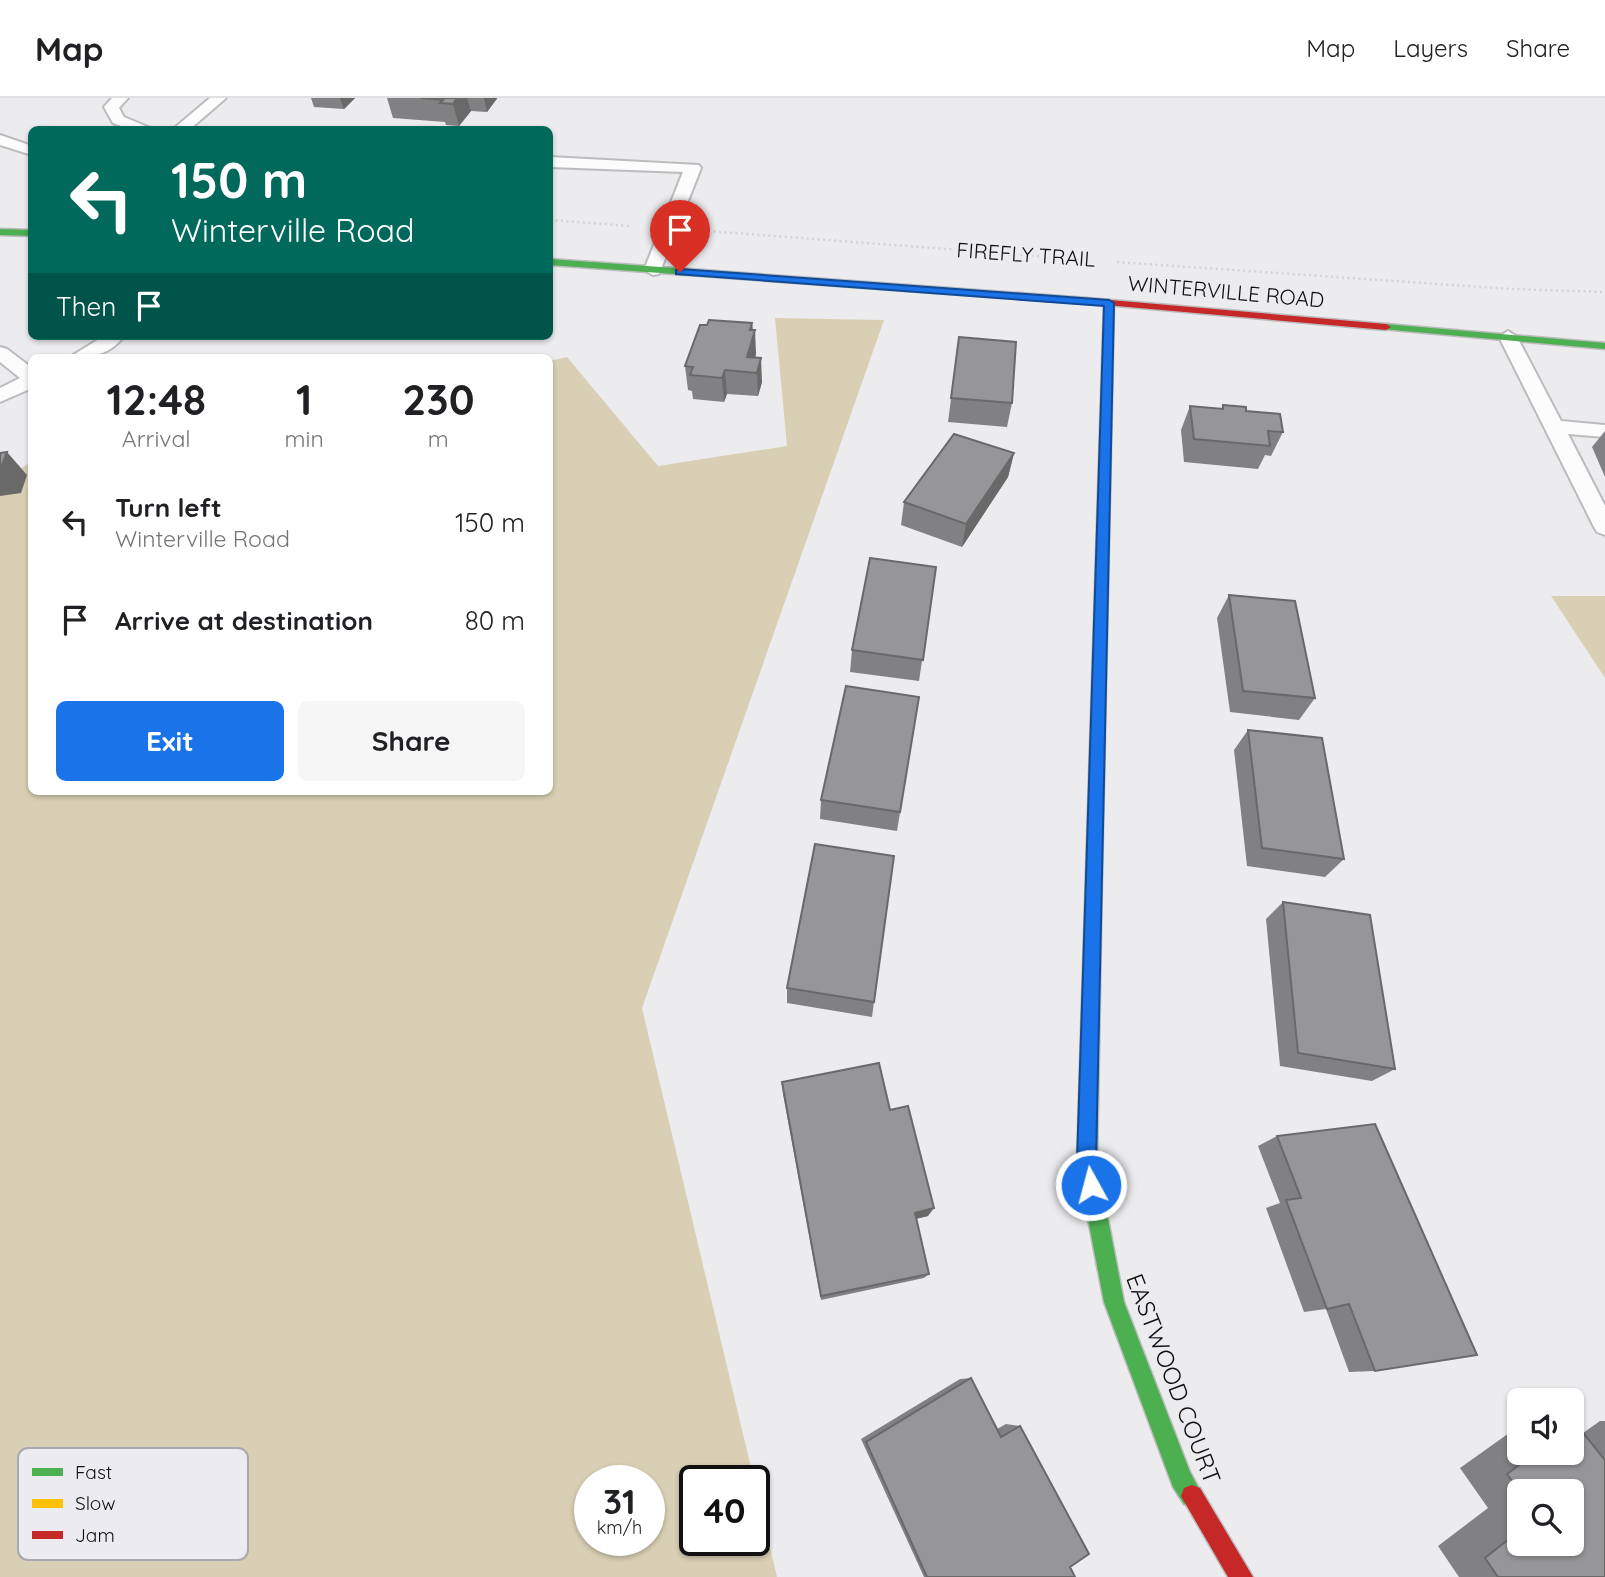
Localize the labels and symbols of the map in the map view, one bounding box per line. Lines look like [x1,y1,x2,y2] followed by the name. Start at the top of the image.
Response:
[650,200,710,272] pin
[956,236,1096,272] street label: FIREFLY TRAIL
[1127,269,1325,313] street label: WINTERVILLE ROAD
[1054,1148,1128,1222] position arrow
[1120,1269,1228,1488] street label: EASTWOOD COURT
[18,1448,248,1560] legend
[75,1460,112,1484] text: Fast
[679,1465,770,1556] speed limit sign: 40
[75,1491,116,1515] text: Slow
[75,1523,115,1547] text: Jam

